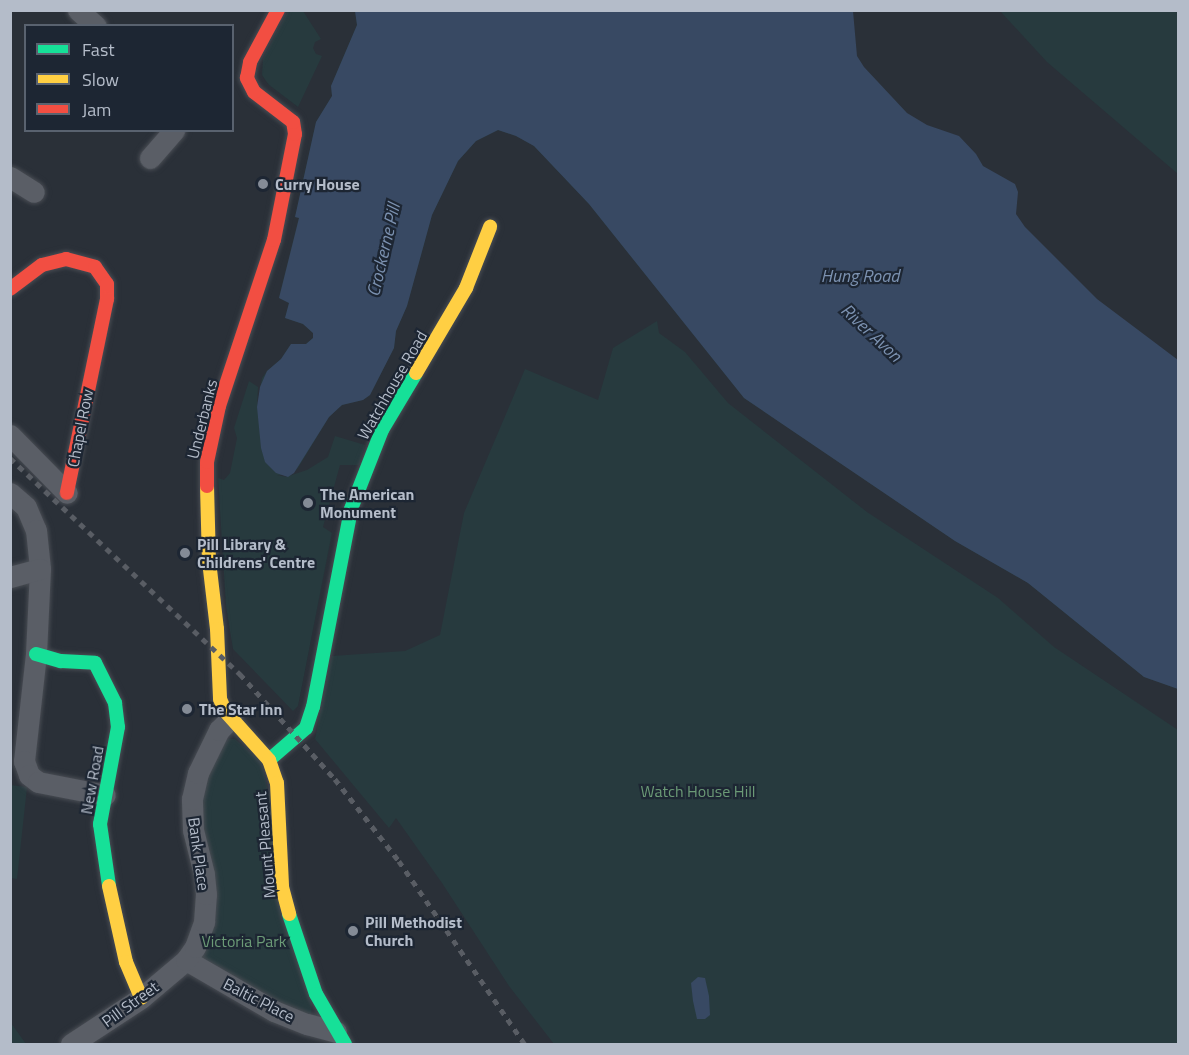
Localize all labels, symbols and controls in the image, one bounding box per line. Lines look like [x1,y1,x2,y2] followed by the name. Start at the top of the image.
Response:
[24,24,234,132] legend
[82,36,115,63] text: Fast
[82,66,119,93] text: Slow
[82,96,111,123] text: Jam
[275,174,360,194] place label: Curry House
[256,177,270,191] marker: Curry House
[363,201,405,299] water label: Crockerne Pill
[821,265,899,287] water label: Hung Road
[836,299,906,367] water label: River Avon
[353,327,431,443] street label: Watchhouse Road
[183,377,221,461] street label: Underbanks
[63,387,97,469] street label: Chapel Row
[320,484,414,522] place label: The American Monument
[301,496,315,510] marker: The American Monument
[197,534,315,572] place label: Pill Library & Childrens' Centre
[178,546,192,560] marker: Pill Library & Childrens' Centre
[199,699,282,719] place label: The Star Inn
[180,702,194,716] marker: The Star Inn
[77,744,107,816] street label: New Road
[640,781,756,801] park label: Watch House Hill
[251,791,279,899] street label: Mount Pleasant
[184,816,214,892] street label: Bank Place
[365,912,462,950] place label: Pill Methodist Church
[346,924,360,938] marker: Pill Methodist Church
[201,931,287,951] park label: Victoria Park
[220,974,298,1026] street label: Baltic Place
[98,977,162,1031] street label: Pill Street

